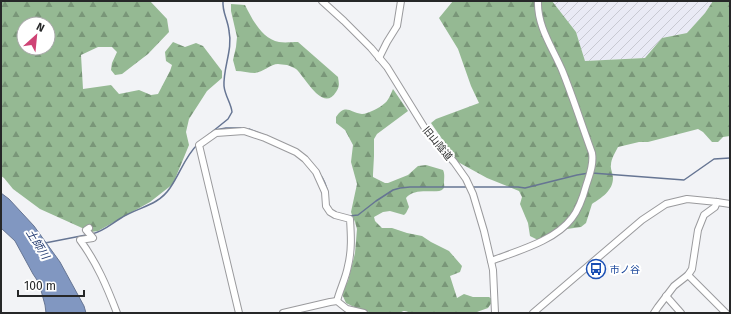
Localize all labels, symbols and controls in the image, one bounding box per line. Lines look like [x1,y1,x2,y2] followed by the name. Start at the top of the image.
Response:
[16,16,56,56] north arrow
[34,20,47,35] text: N
[420,124,454,163] street label: 旧山陰道
[23,227,52,263] water label: 土師川
[585,258,607,280] bus stop icon: 市ノ谷
[610,264,640,276] place label: 市ノ谷
[18,272,84,298] scale bar
[24,279,56,293] text: 100 m

